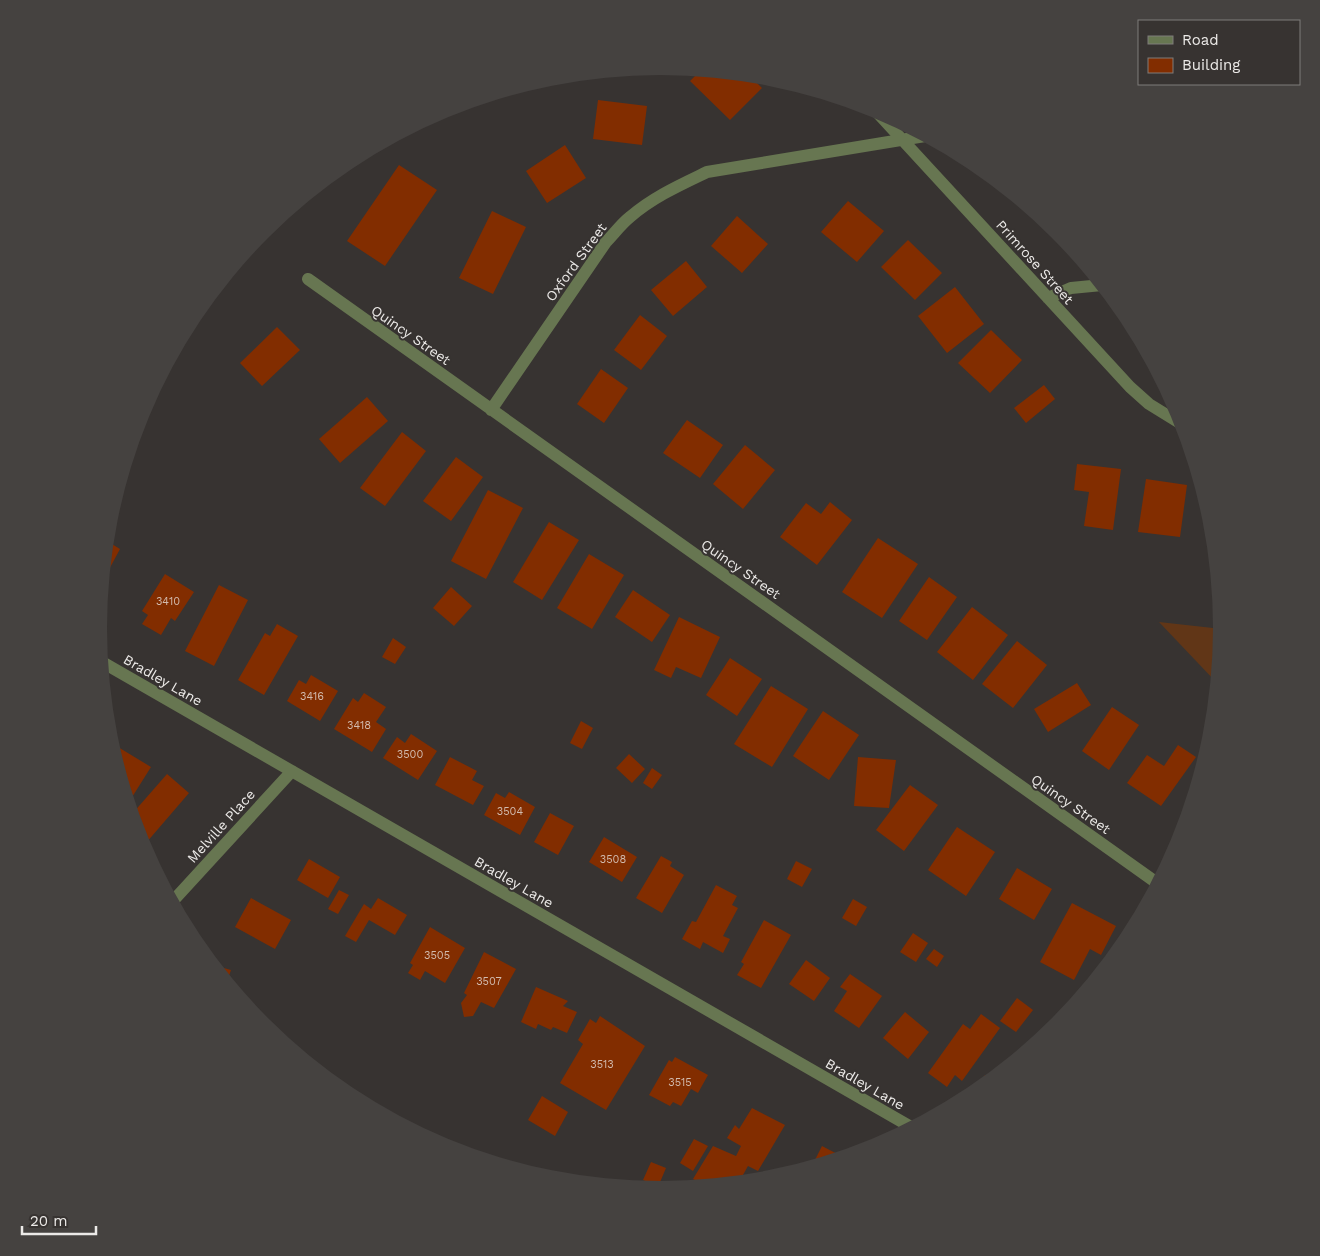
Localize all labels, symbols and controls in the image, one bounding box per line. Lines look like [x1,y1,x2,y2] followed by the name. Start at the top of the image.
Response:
[1138,20,1300,85] legend
[1182,31,1219,49] text: Road
[1182,56,1240,74] text: Building
[993,217,1077,307] street label: Primrose Street
[542,220,610,304] street label: Oxford Street
[368,302,454,368] street label: Quincy Street
[698,536,784,602] street label: Quincy Street
[156,595,180,608] house number: 3410
[121,651,205,709] street label: Bradley Lane
[300,690,324,703] house number: 3416
[347,719,371,732] house number: 3418
[397,748,423,761] house number: 3500
[1028,771,1114,837] street label: Quincy Street
[184,786,258,866] street label: Melville Place
[497,805,523,818] house number: 3504
[472,853,556,911] street label: Bradley Lane
[600,853,626,866] house number: 3508
[424,949,450,962] house number: 3505
[476,975,502,988] house number: 3507
[823,1055,907,1113] street label: Bradley Lane
[590,1058,614,1071] house number: 3513
[668,1076,692,1089] house number: 3515
[22,1204,96,1236] scale bar
[30,1212,68,1230] text: 20 m

